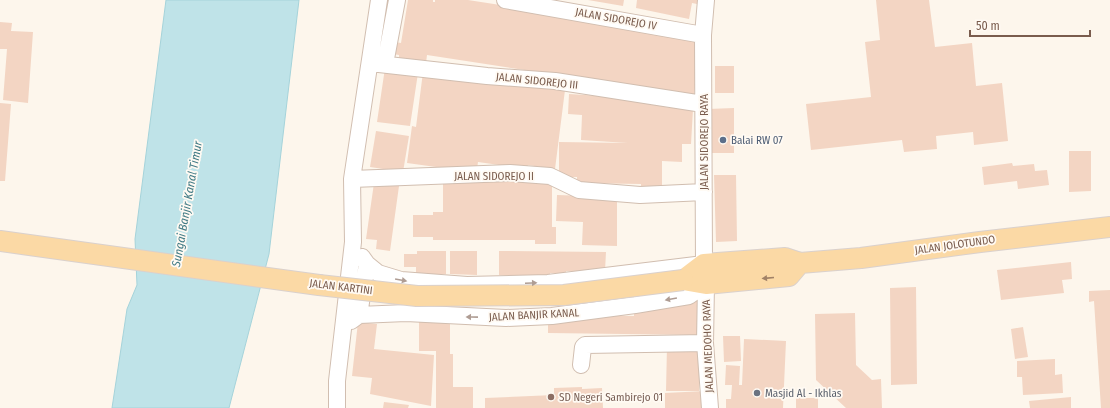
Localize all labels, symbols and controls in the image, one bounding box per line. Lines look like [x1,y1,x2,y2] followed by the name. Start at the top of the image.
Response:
[574,5,658,33] street label: JALAN SIDOREJO IV
[970,12,1090,38] scale bar
[976,19,1000,33] text: 50 m
[495,70,579,92] street label: JALAN SIDOREJO III
[698,94,711,190] street label: JALAN SIDOREJO RAYA
[731,134,783,147] place label: Balai RW 07
[718,135,728,145] marker: Balai RW 07
[169,139,205,269] water label: Sungai Banjir Kanal Timur
[454,170,534,183] street label: JALAN SIDOREJO II
[914,233,996,257] street label: JALAN JOLOTUNDO
[762,275,774,282] one-way arrow
[309,277,373,297] street label: JALAN KARTINI
[395,277,408,283] one-way arrow
[525,280,537,287] one-way arrow
[665,296,677,302] one-way arrow
[700,299,716,393] street label: JALAN MEDOHO RAYA
[488,306,580,324] street label: JALAN BANJIR KANAL
[466,314,478,321] one-way arrow
[765,387,842,400] place label: Masjid Al - Ikhlas
[752,388,762,398] marker: Masjid Al - Ikhlas
[559,391,663,404] place label: SD Negeri Sambirejo 01
[546,392,556,402] marker: SD Negeri Sambirejo 01

